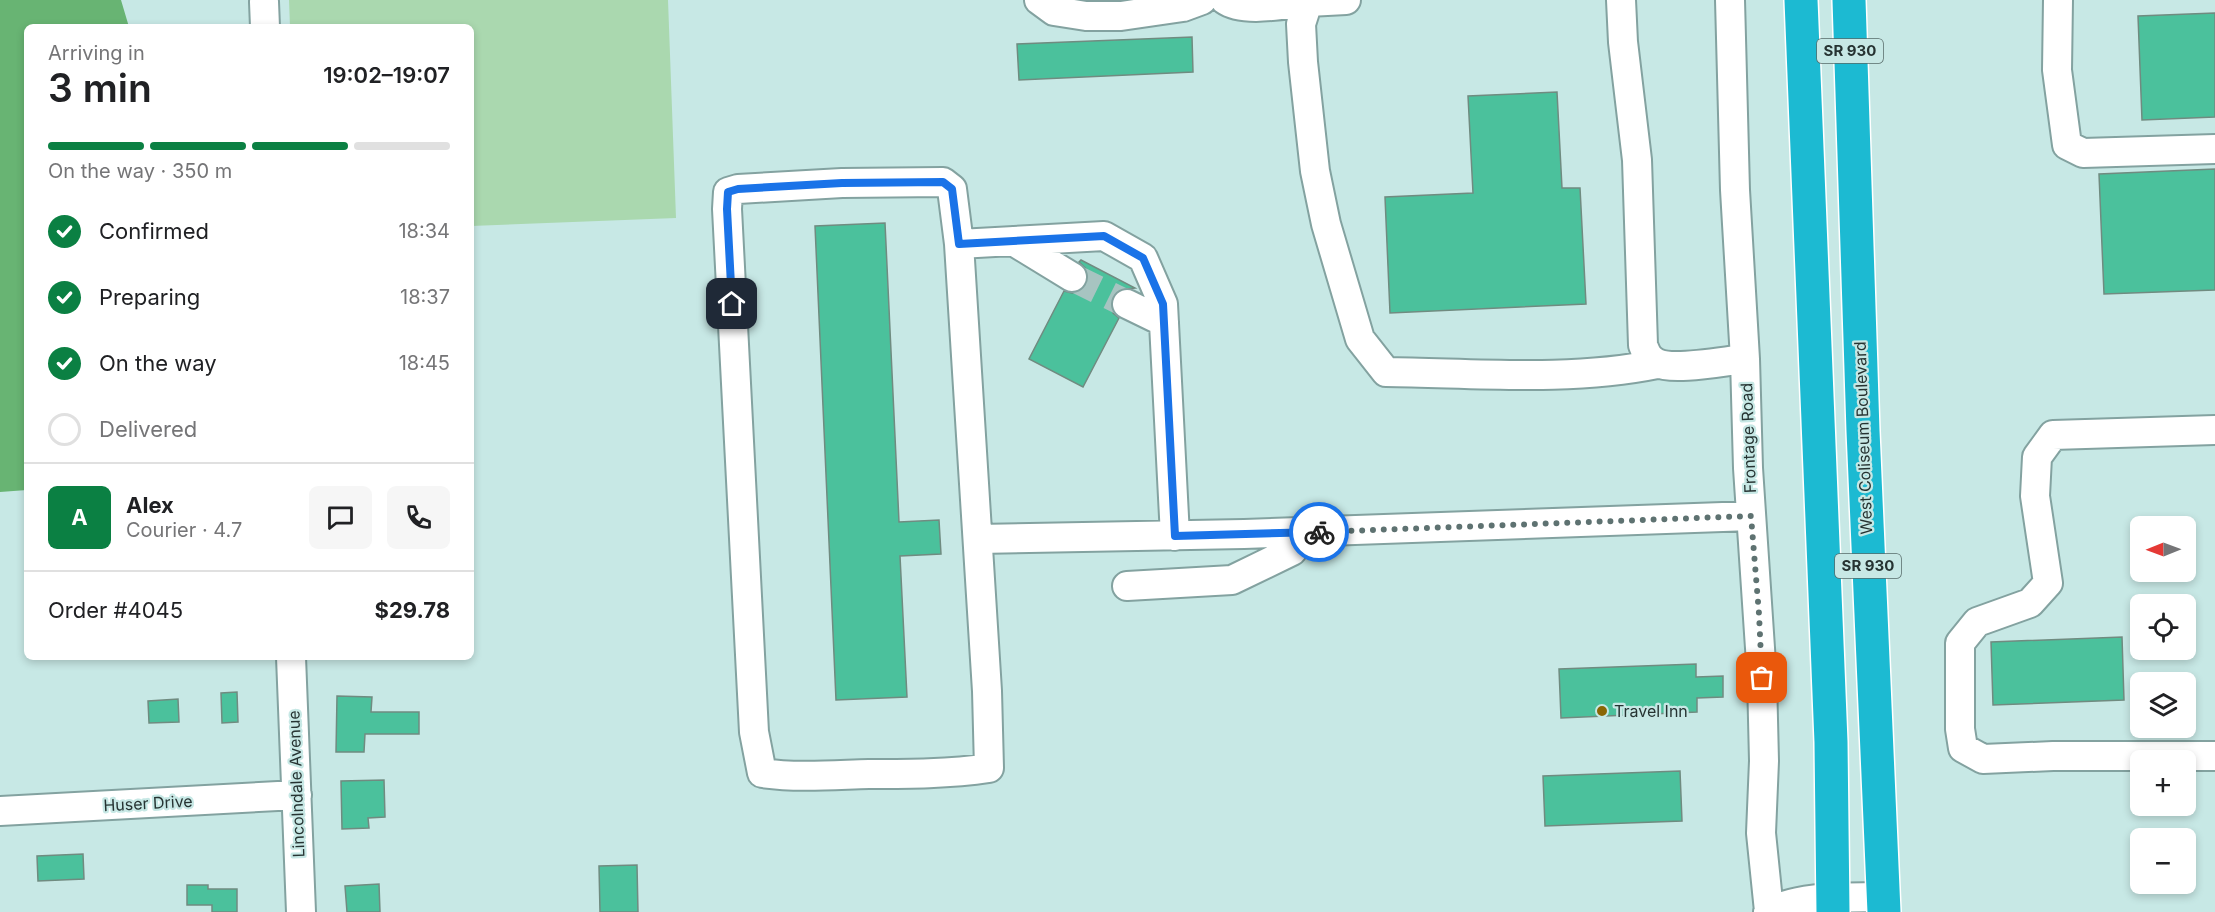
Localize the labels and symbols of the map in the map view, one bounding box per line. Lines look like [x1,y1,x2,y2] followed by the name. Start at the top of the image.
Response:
[1817,39,1883,63] road number: SR 930
[706,278,757,329] pin
[1850,341,1876,535] street label: West Coliseum Boulevard
[1736,383,1760,493] street label: Frontage Road
[1289,502,1349,562] courier
[2130,516,2196,582] north arrow
[1835,554,1901,578] road number: SR 930
[1736,652,1787,703] pin
[1614,701,1688,721] place label: Travel Inn
[1595,704,1609,718] marker: Travel Inn
[283,710,309,858] street label: Lincolndale Avenue
[103,791,193,815] street label: Huser Drive

